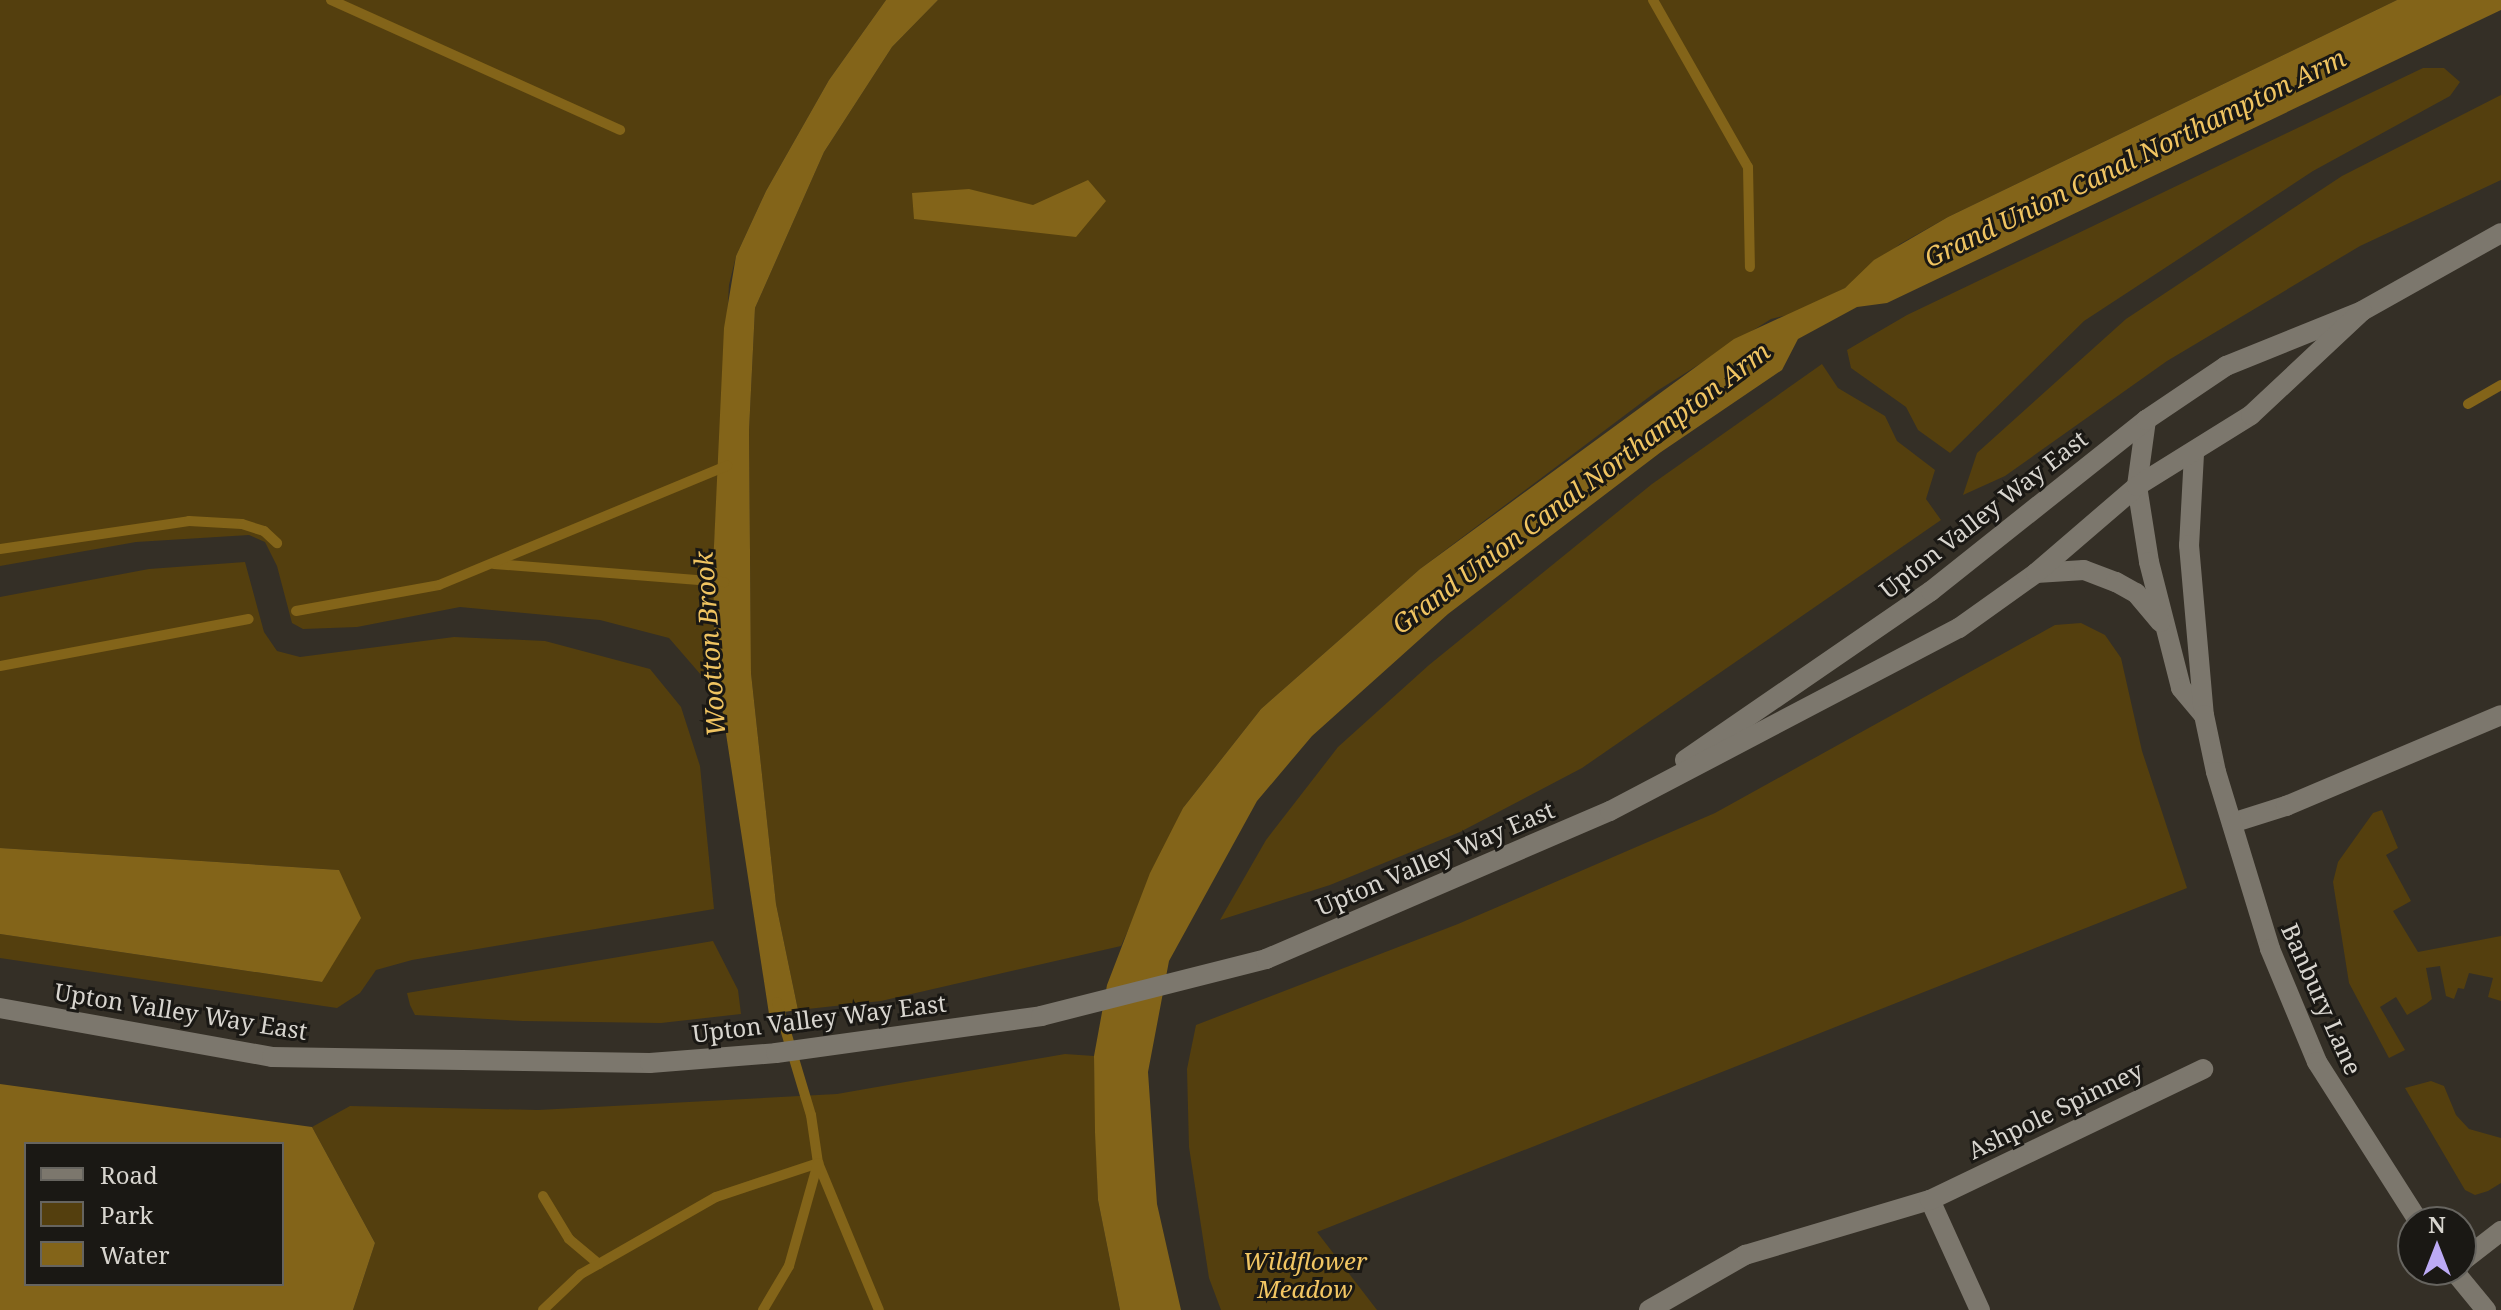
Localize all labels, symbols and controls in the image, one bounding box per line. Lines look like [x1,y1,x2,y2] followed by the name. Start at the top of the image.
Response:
[1919,42,2351,274] water label: Grand Union Canal Northampton Arm
[1386,336,1776,640] water label: Grand Union Canal Northampton Arm
[1873,424,2093,604] street label: Upton Valley Way East
[688,551,732,737] water label: Wootton Brook
[1312,795,1558,921] street label: Upton Valley Way East
[2276,919,2368,1079] street label: Banbury Lane
[52,977,310,1045] street label: Upton Valley Way East
[690,988,948,1048] street label: Upton Valley Way East
[1963,1055,2147,1165] street label: Ashpole Spinney
[24,1142,284,1286] legend
[100,1158,158,1191] text: Road
[100,1198,153,1231] text: Park
[2397,1206,2477,1286] north arrow
[2428,1209,2446,1239] text: N
[100,1238,170,1271] text: Water
[1243,1247,1367,1303] park label: Wildflower Meadow

